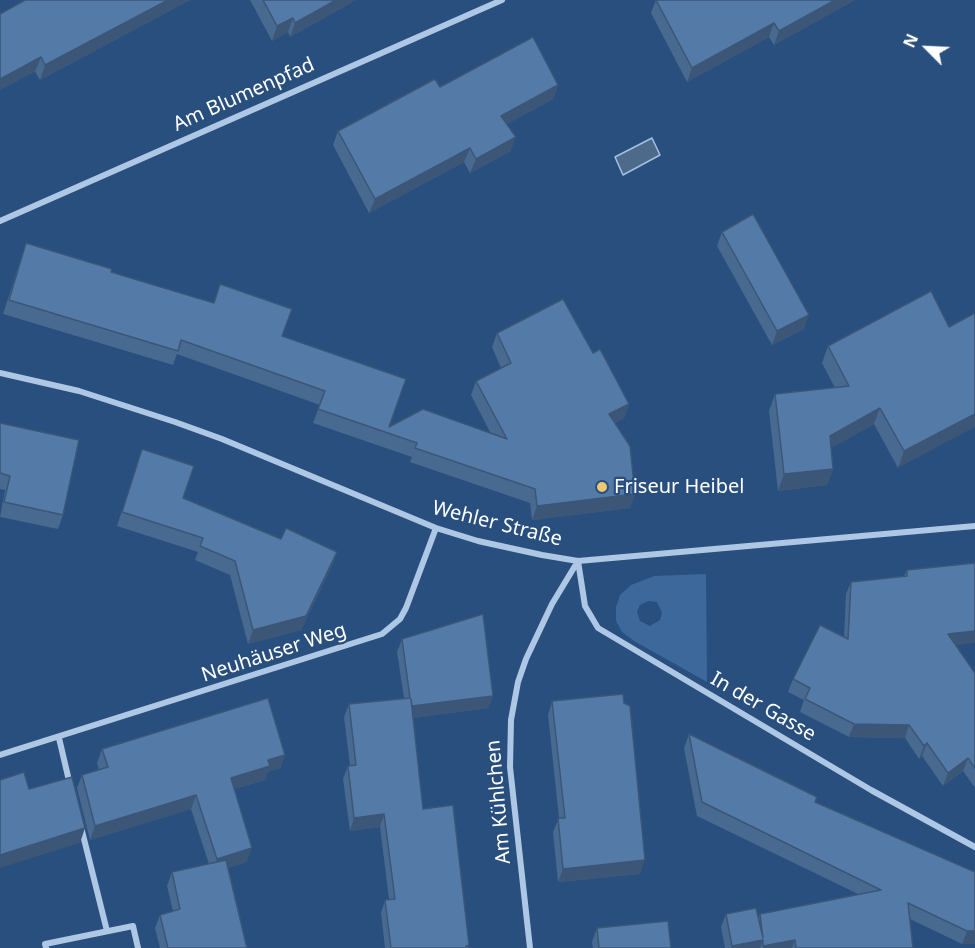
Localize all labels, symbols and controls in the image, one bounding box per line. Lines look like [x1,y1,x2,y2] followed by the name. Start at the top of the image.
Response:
[897,18,957,78] north arrow
[898,30,923,51] text: N
[170,53,318,137] street label: Am Blumenpfad
[614,475,744,499] place label: Friseur Heibel
[595,480,609,494] marker: Friseur Heibel
[430,496,564,552] street label: Wehler Straße
[199,618,349,688] street label: Neuhäuser Weg
[706,667,820,747] street label: In der Gasse
[482,739,516,865] street label: Am Kühlchen

